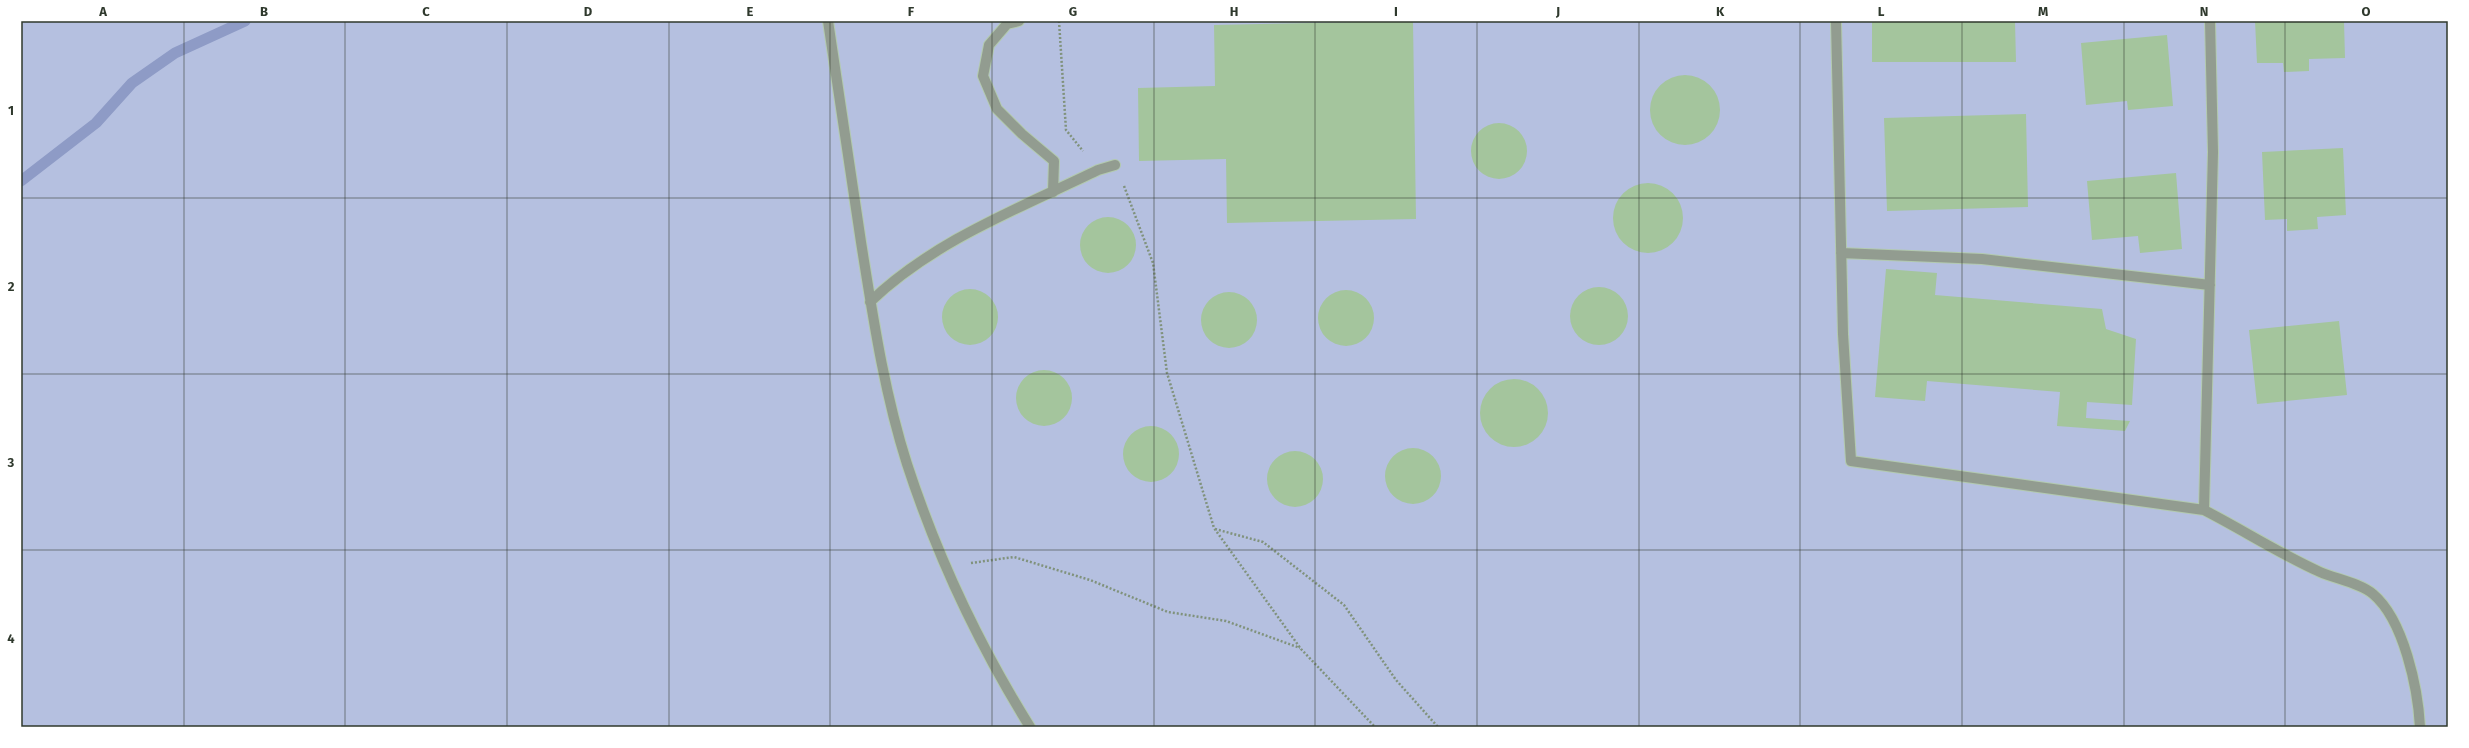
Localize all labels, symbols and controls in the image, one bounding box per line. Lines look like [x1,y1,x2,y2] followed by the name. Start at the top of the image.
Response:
[98,4,107,19] text: A
[260,4,268,19] text: B
[422,4,430,19] text: C
[584,4,593,19] text: D
[747,4,754,19] text: E
[908,4,915,19] text: F
[1069,4,1077,19] text: G
[1230,4,1238,19] text: H
[1394,4,1398,19] text: I
[1555,4,1560,19] text: J
[1716,4,1725,19] text: K
[1878,4,1885,19] text: L
[2038,4,2048,19] text: M
[2200,4,2208,19] text: N
[2362,4,2371,19] text: O
[8,103,14,118] text: 1
[8,279,15,294] text: 2
[7,455,15,470] text: 3
[7,631,15,646] text: 4

